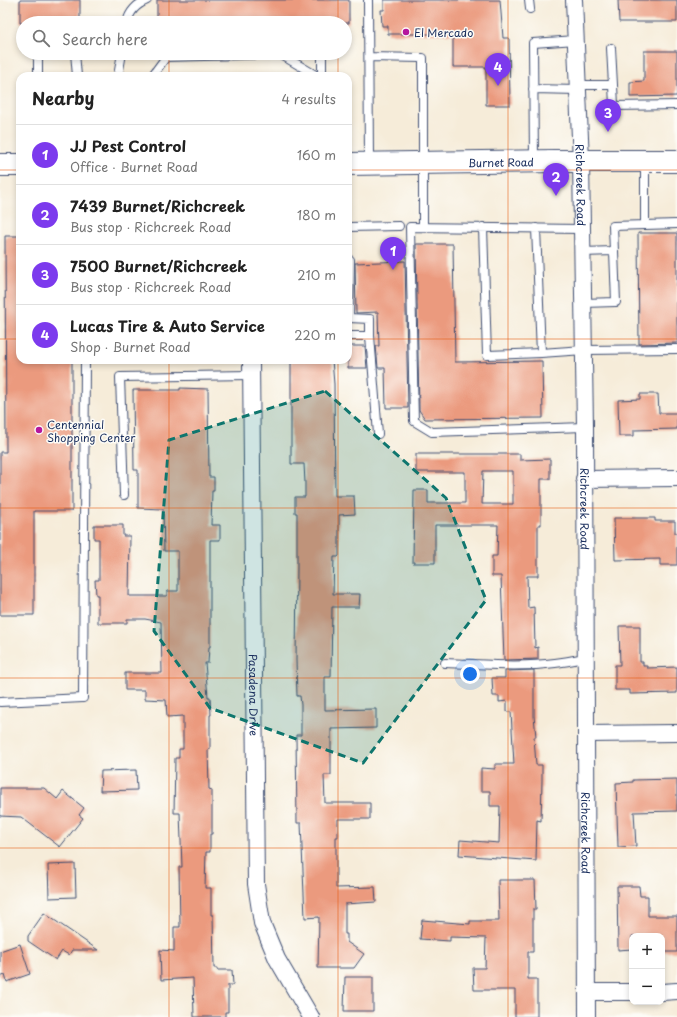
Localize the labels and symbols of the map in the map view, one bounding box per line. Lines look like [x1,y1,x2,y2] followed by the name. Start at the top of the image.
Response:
[414,24,473,41] place label: El Mercado
[401,27,411,37] marker: El Mercado
[485,53,511,86] pin: 4
[595,99,621,132] pin: 3
[572,143,590,226] street label: Richcreek Road
[468,153,534,171] street label: Burnet Road
[543,163,569,196] pin: 2
[380,237,406,270] pin: 1
[47,416,136,446] place label: Centennial Shopping Center
[34,425,44,435] marker: Centennial Shopping Center
[577,468,594,550] street label: Richcreek Road
[245,654,263,736] street label: Pasadena Drive
[460,664,480,684] your location
[578,792,595,874] street label: Richcreek Road

